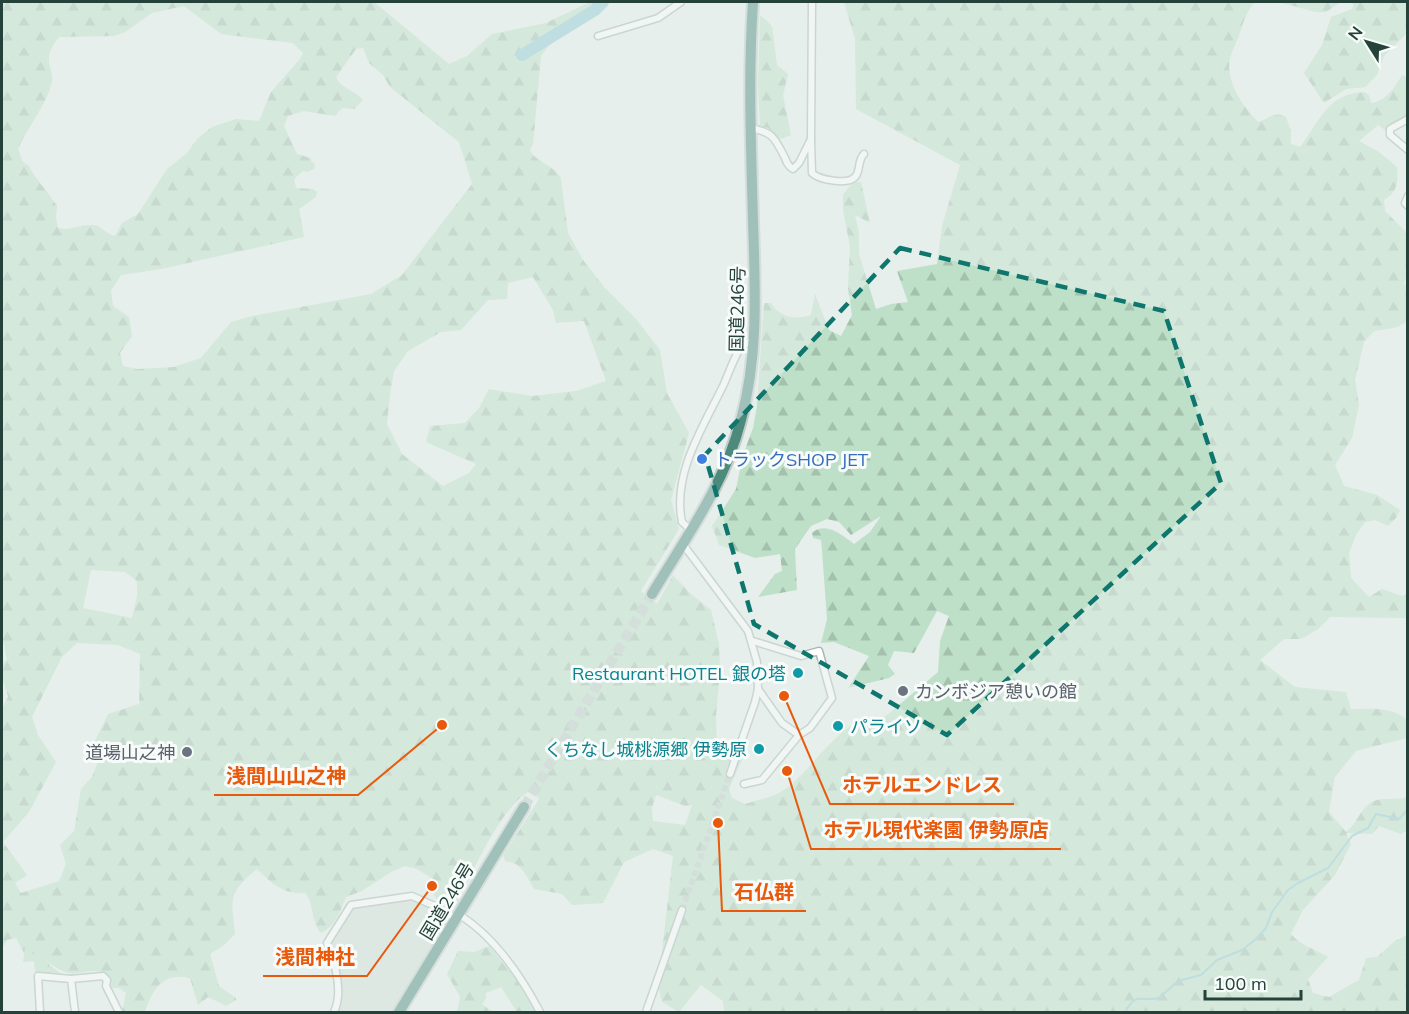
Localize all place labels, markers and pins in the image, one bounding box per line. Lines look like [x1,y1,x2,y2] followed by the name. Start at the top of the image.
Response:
[714,448,869,471] place label: トラックSHOP JET
[695,452,709,466] marker: トラックSHOP JET
[572,662,786,685] place label: Restaurant HOTEL 銀の塔
[791,666,805,680] marker: Restaurant HOTEL 銀の塔
[915,680,1077,703] place label: カンボジア憩いの館
[896,684,910,698] marker: カンボジア憩いの館
[850,715,922,738] place label: パライソ
[831,719,845,733] marker: パライソ
[544,738,747,761] place label: くちなし城桃源郷 伊勢原
[85,741,175,764] place label: 道場山之神
[752,742,766,756] marker: くちなし城桃源郷 伊勢原
[180,745,194,759] marker: 道場山之神
[214,757,358,795] callout: 浅間山山之神
[830,766,1014,804] callout: ホテルエンドレス
[811,811,1061,849] callout: ホテル現代楽園 伊勢原店
[722,873,806,911] callout: 石仏群
[263,938,367,976] callout: 浅間神社

